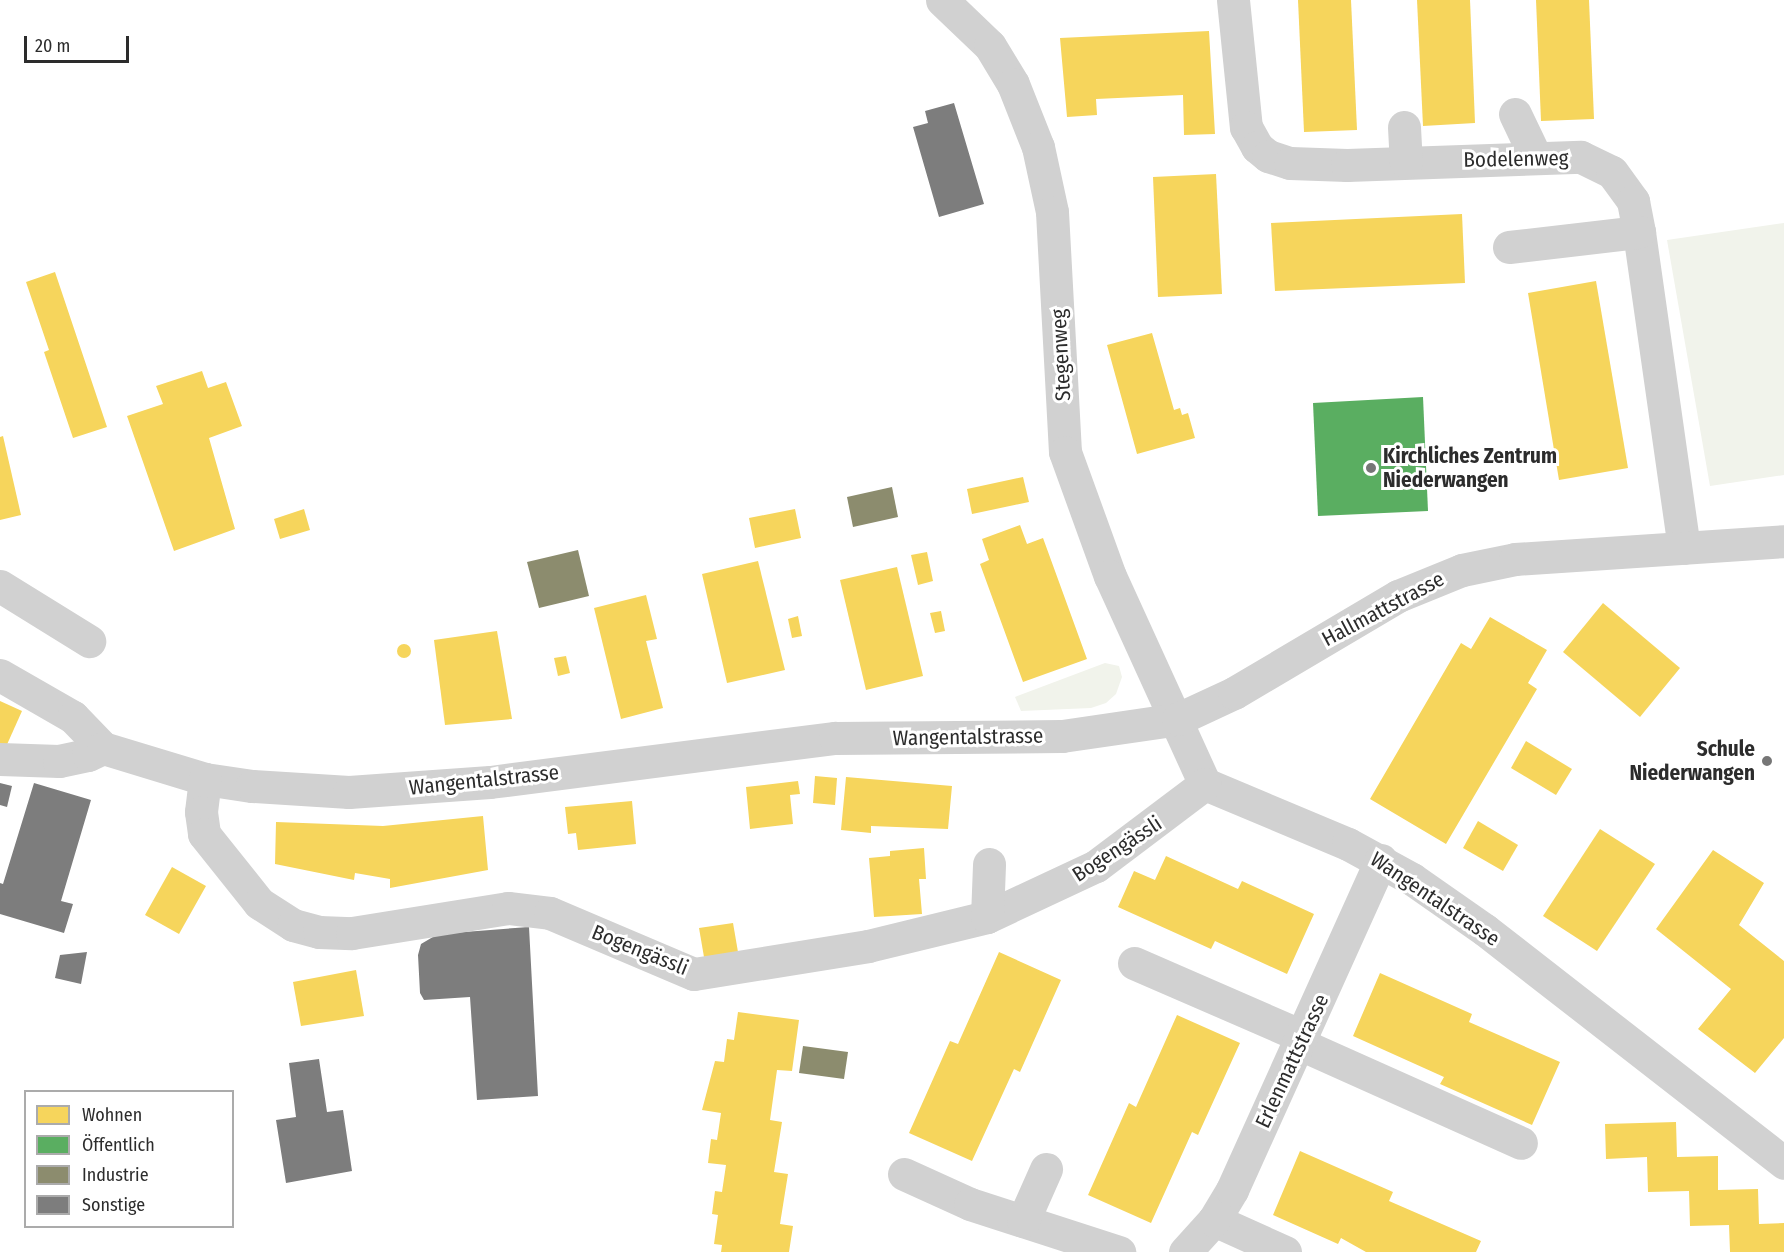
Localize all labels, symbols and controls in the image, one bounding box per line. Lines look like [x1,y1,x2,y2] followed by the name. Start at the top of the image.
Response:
[27,24,132,62] scale bar
[35,35,70,57] text: 20 m
[1463,145,1569,173] street label: Bodelenweg
[1046,308,1076,402] street label: Stegenweg
[1383,443,1557,493] place label: Kirchliches Zentrum Niederwangen
[1364,461,1378,475] marker: Kirchliches Zentrum Niederwangen
[1318,566,1448,652] street label: Hallmattstrasse
[893,723,1043,751] street label: Wangentalstrasse
[1629,736,1755,786] place label: Schule Niederwangen
[1760,754,1774,768] marker: Schule Niederwangen
[408,760,560,800] street label: Wangentalstrasse
[1067,811,1167,887] street label: Bogengässli
[1366,846,1504,952] street label: Wangentalstrasse
[588,919,692,981] street label: Bogengässli
[1250,990,1334,1132] street label: Erlenmattstrasse
[24,1090,234,1228] legend
[82,1104,142,1126] text: Wohnen
[82,1134,155,1156] text: Öffentlich
[82,1164,149,1186] text: Industrie
[82,1194,145,1216] text: Sonstige

